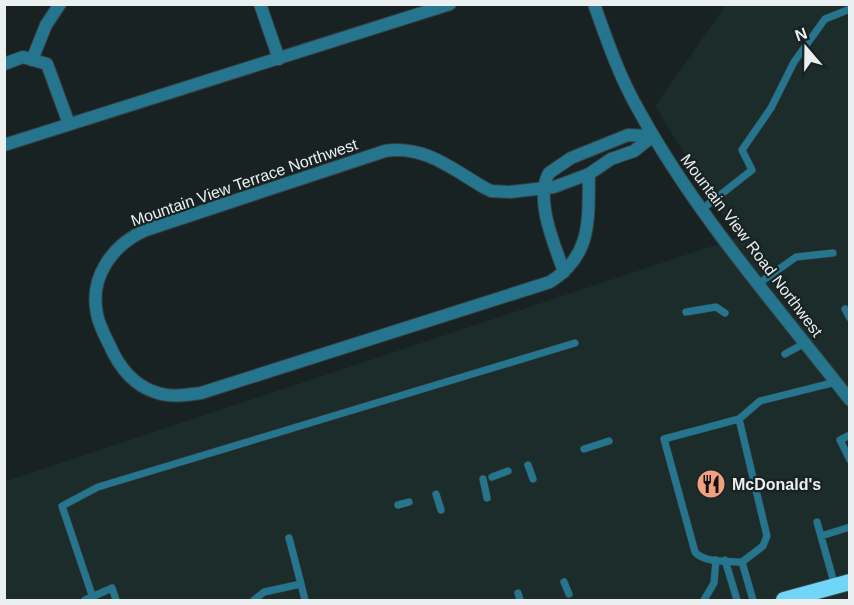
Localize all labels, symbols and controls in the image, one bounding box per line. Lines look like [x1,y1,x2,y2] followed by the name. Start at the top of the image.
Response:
[776,18,836,78] north arrow
[793,24,809,44] text: N
[129,135,360,229] street label: Mountain View Terrace Northwest
[677,151,826,340] street label: Mountain View Road Northwest
[695,468,727,500] restaurant icon: McDonald's
[732,476,821,493] place label: McDonald's

